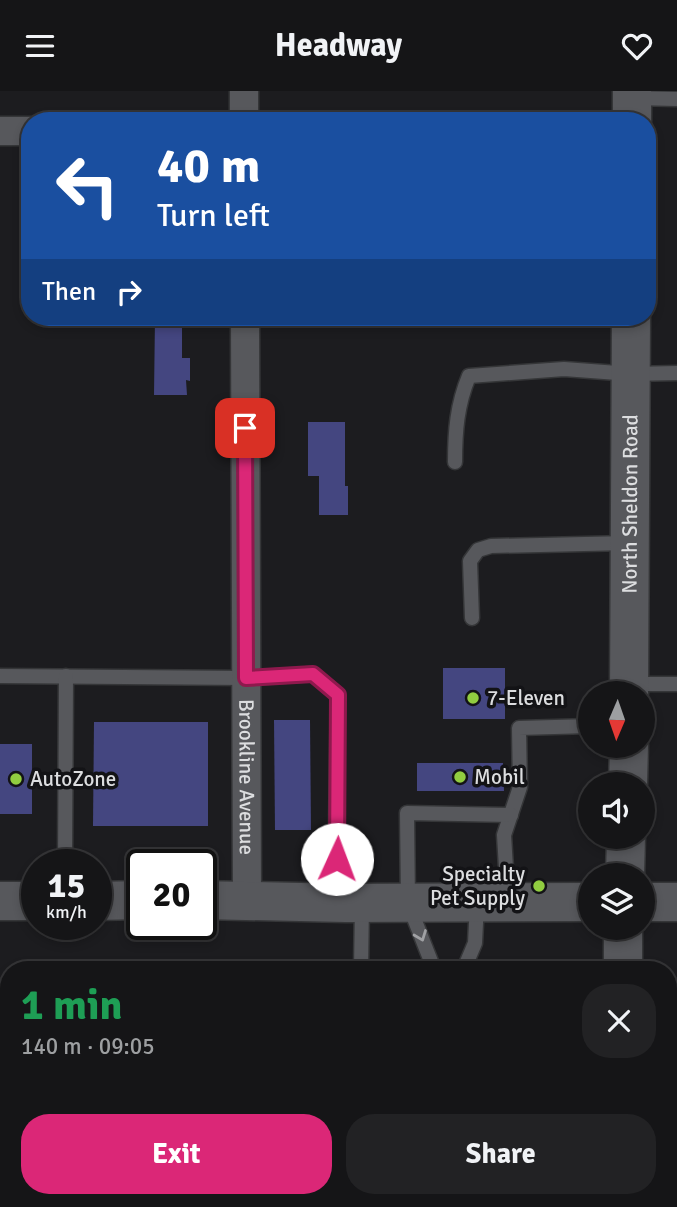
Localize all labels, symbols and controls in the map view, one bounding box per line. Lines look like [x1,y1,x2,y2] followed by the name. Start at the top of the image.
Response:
[275,26,402,65] text: Headway
[21,27,59,65] icon: menu
[618,27,656,65] icon: heart
[157,136,260,196] text: 40 m
[42,140,133,231] icon: left
[157,196,270,235] text: Turn left
[110,273,148,311] icon: right
[42,276,96,308] text: Then
[215,398,275,458] pin
[226,409,264,447] icon: arrive
[617,414,643,594] street label: North Sheldon Road
[578,681,654,758] north arrow
[578,681,655,940] map controls
[487,685,565,711] place label: 7-Eleven
[465,690,481,706] marker: 7-Eleven
[233,699,260,855] street label: Brookline Avenue
[474,764,525,790] place label: Mobil
[30,766,116,792] place label: AutoZone
[452,769,468,785] marker: Mobil
[8,771,24,787] marker: AutoZone
[578,772,655,849] button: sound
[300,822,374,896] position arrow
[126,849,217,940] speed limit sign: 20
[430,861,525,911] place label: Specialty Pet Supply
[578,863,655,940] button: layers
[48,864,85,907] text: 15
[531,878,547,894] marker: Specialty Pet Supply
[46,901,87,923] text: km/h
[413,930,427,942] one-way arrow
[21,980,122,1031] text: 1 min
[582,984,656,1058] button: close
[21,1032,155,1061] text: 140 m · 09:05
[21,1114,332,1194] button: Exit
[346,1114,656,1194] button: Share

